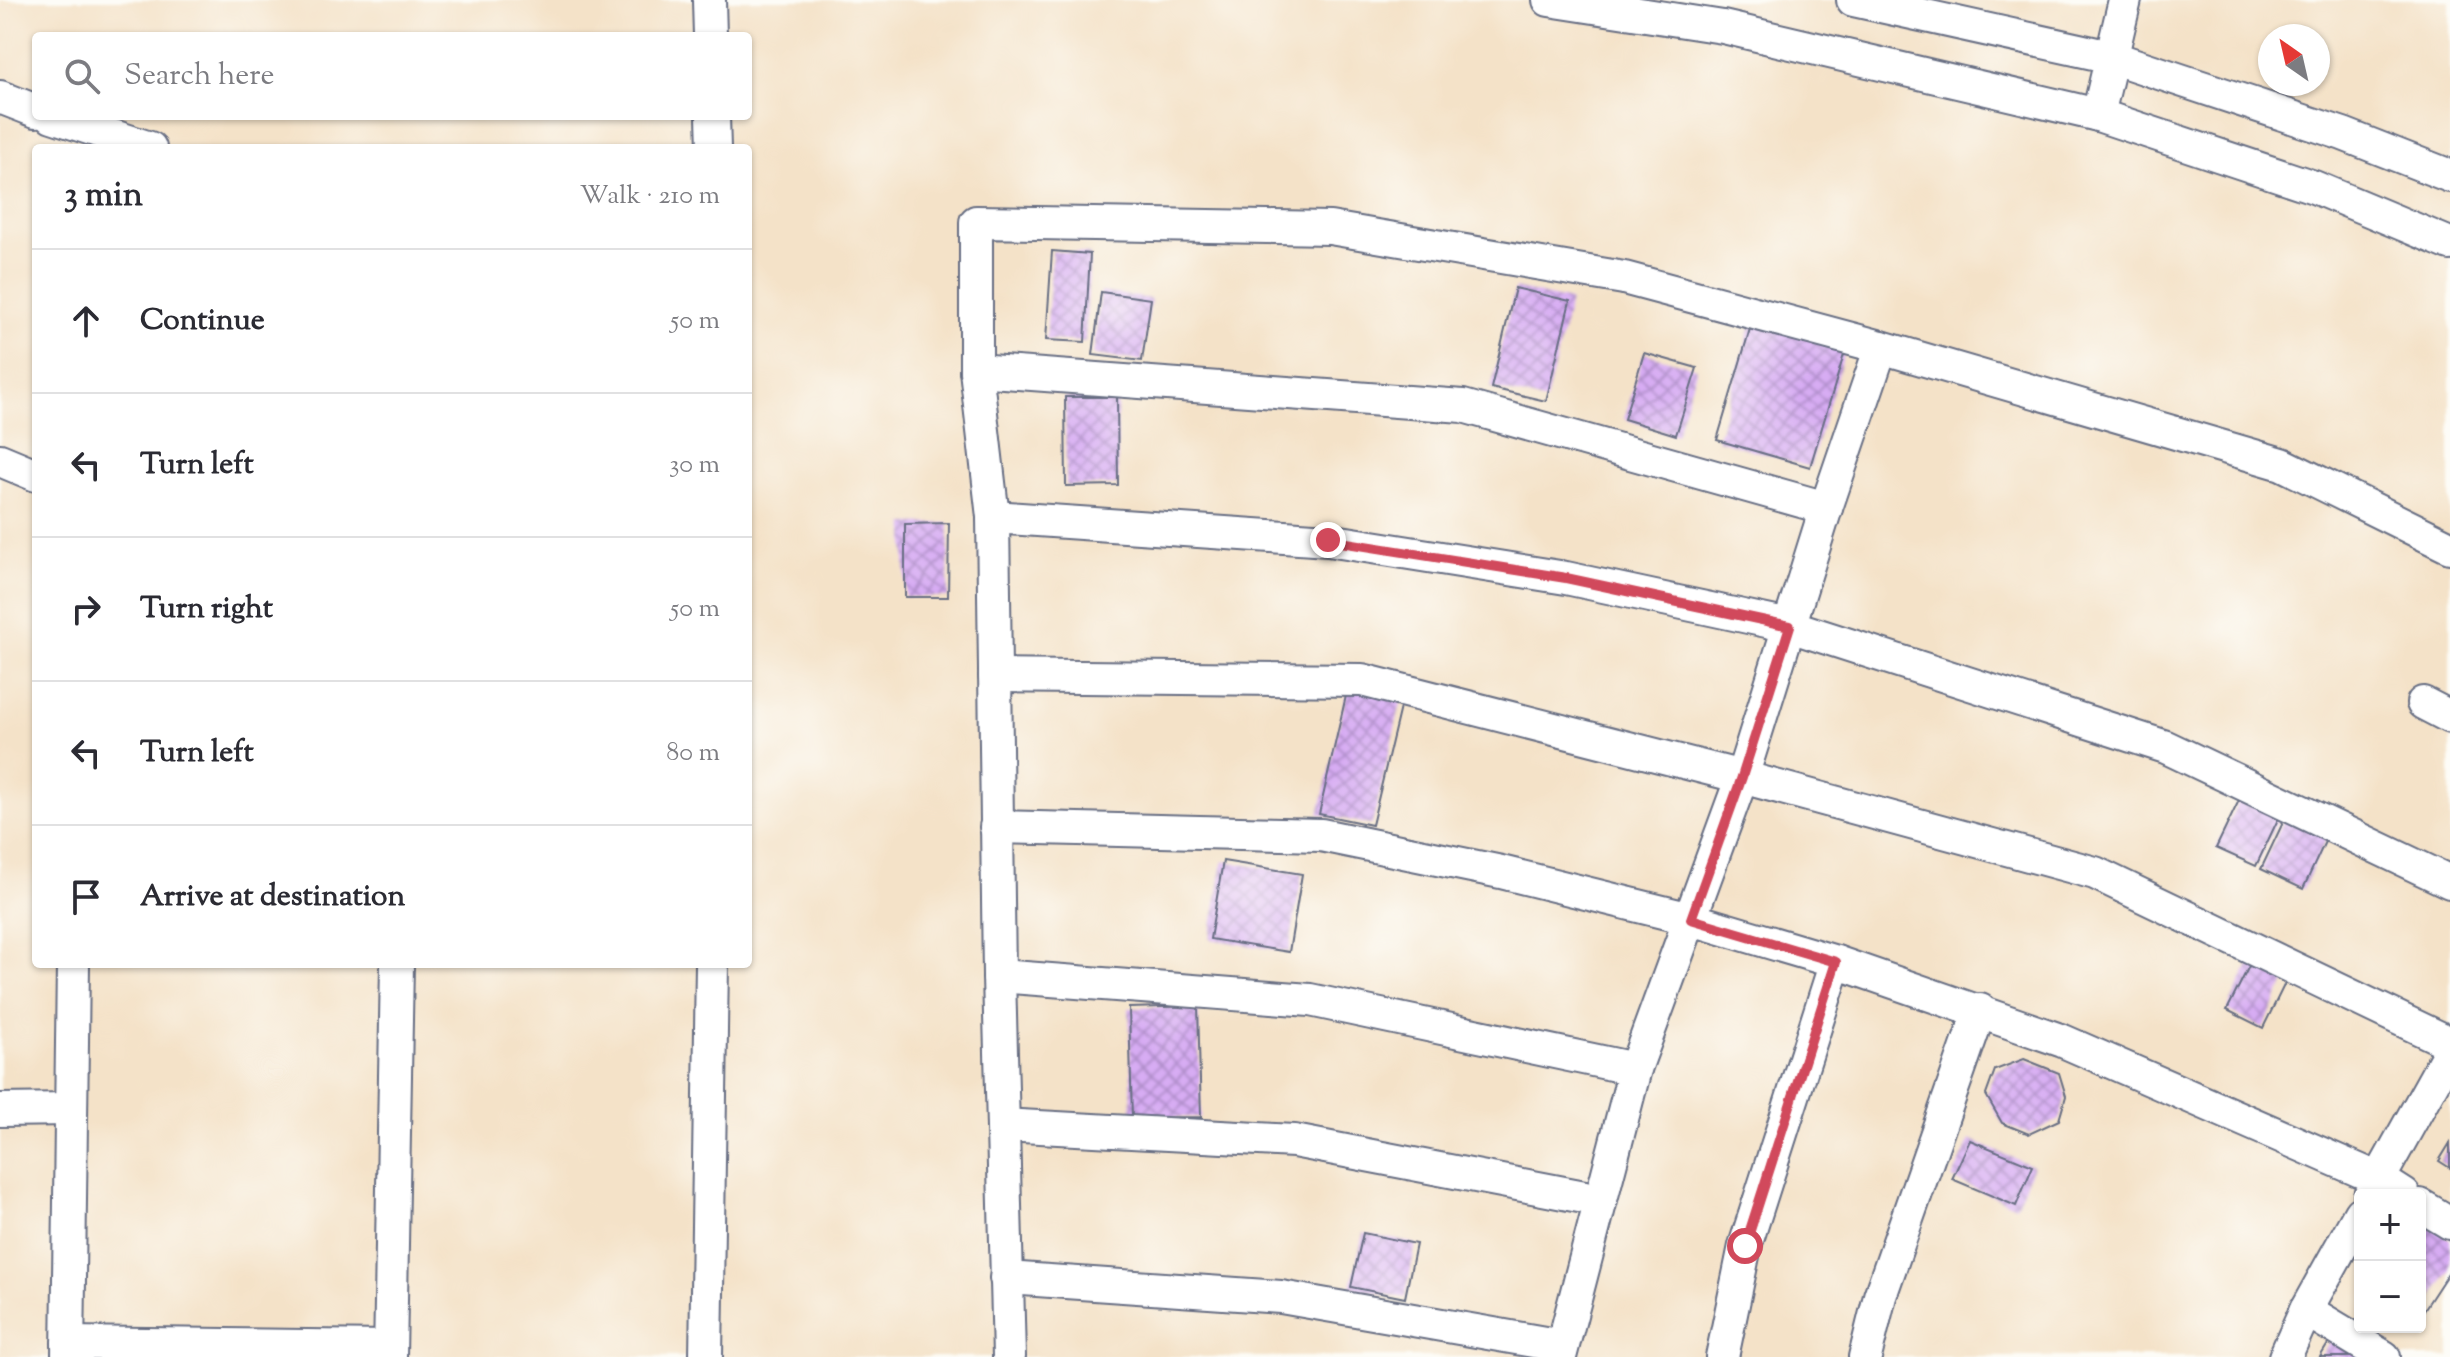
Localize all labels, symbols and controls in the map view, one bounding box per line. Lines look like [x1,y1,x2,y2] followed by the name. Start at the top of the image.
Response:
[2258,24,2330,96] north arrow
[32,32,752,120] search box
[60,54,104,98] icon: search
[124,55,274,98] text: Search here
[64,172,143,221] text: 3 min
[580,178,720,215] text: Walk · 210 m
[64,299,108,343] icon: ahead
[140,300,265,343] text: Continue
[670,303,720,340] text: 50 m
[64,443,108,487] icon: left
[140,444,254,487] text: Turn left
[669,447,720,484] text: 30 m
[1310,522,1346,558] route end
[64,587,108,631] icon: right
[140,588,273,631] text: Turn right
[670,591,720,628] text: 50 m
[64,731,108,775] icon: left
[140,732,254,775] text: Turn left
[666,735,720,772] text: 80 m
[64,875,108,919] icon: arrive
[140,876,405,919] text: Arrive at destination
[2354,1189,2426,1333] map controls
[2354,1189,2426,1261] button: +
[1727,1228,1763,1264] route start
[2354,1261,2426,1333] button: −

